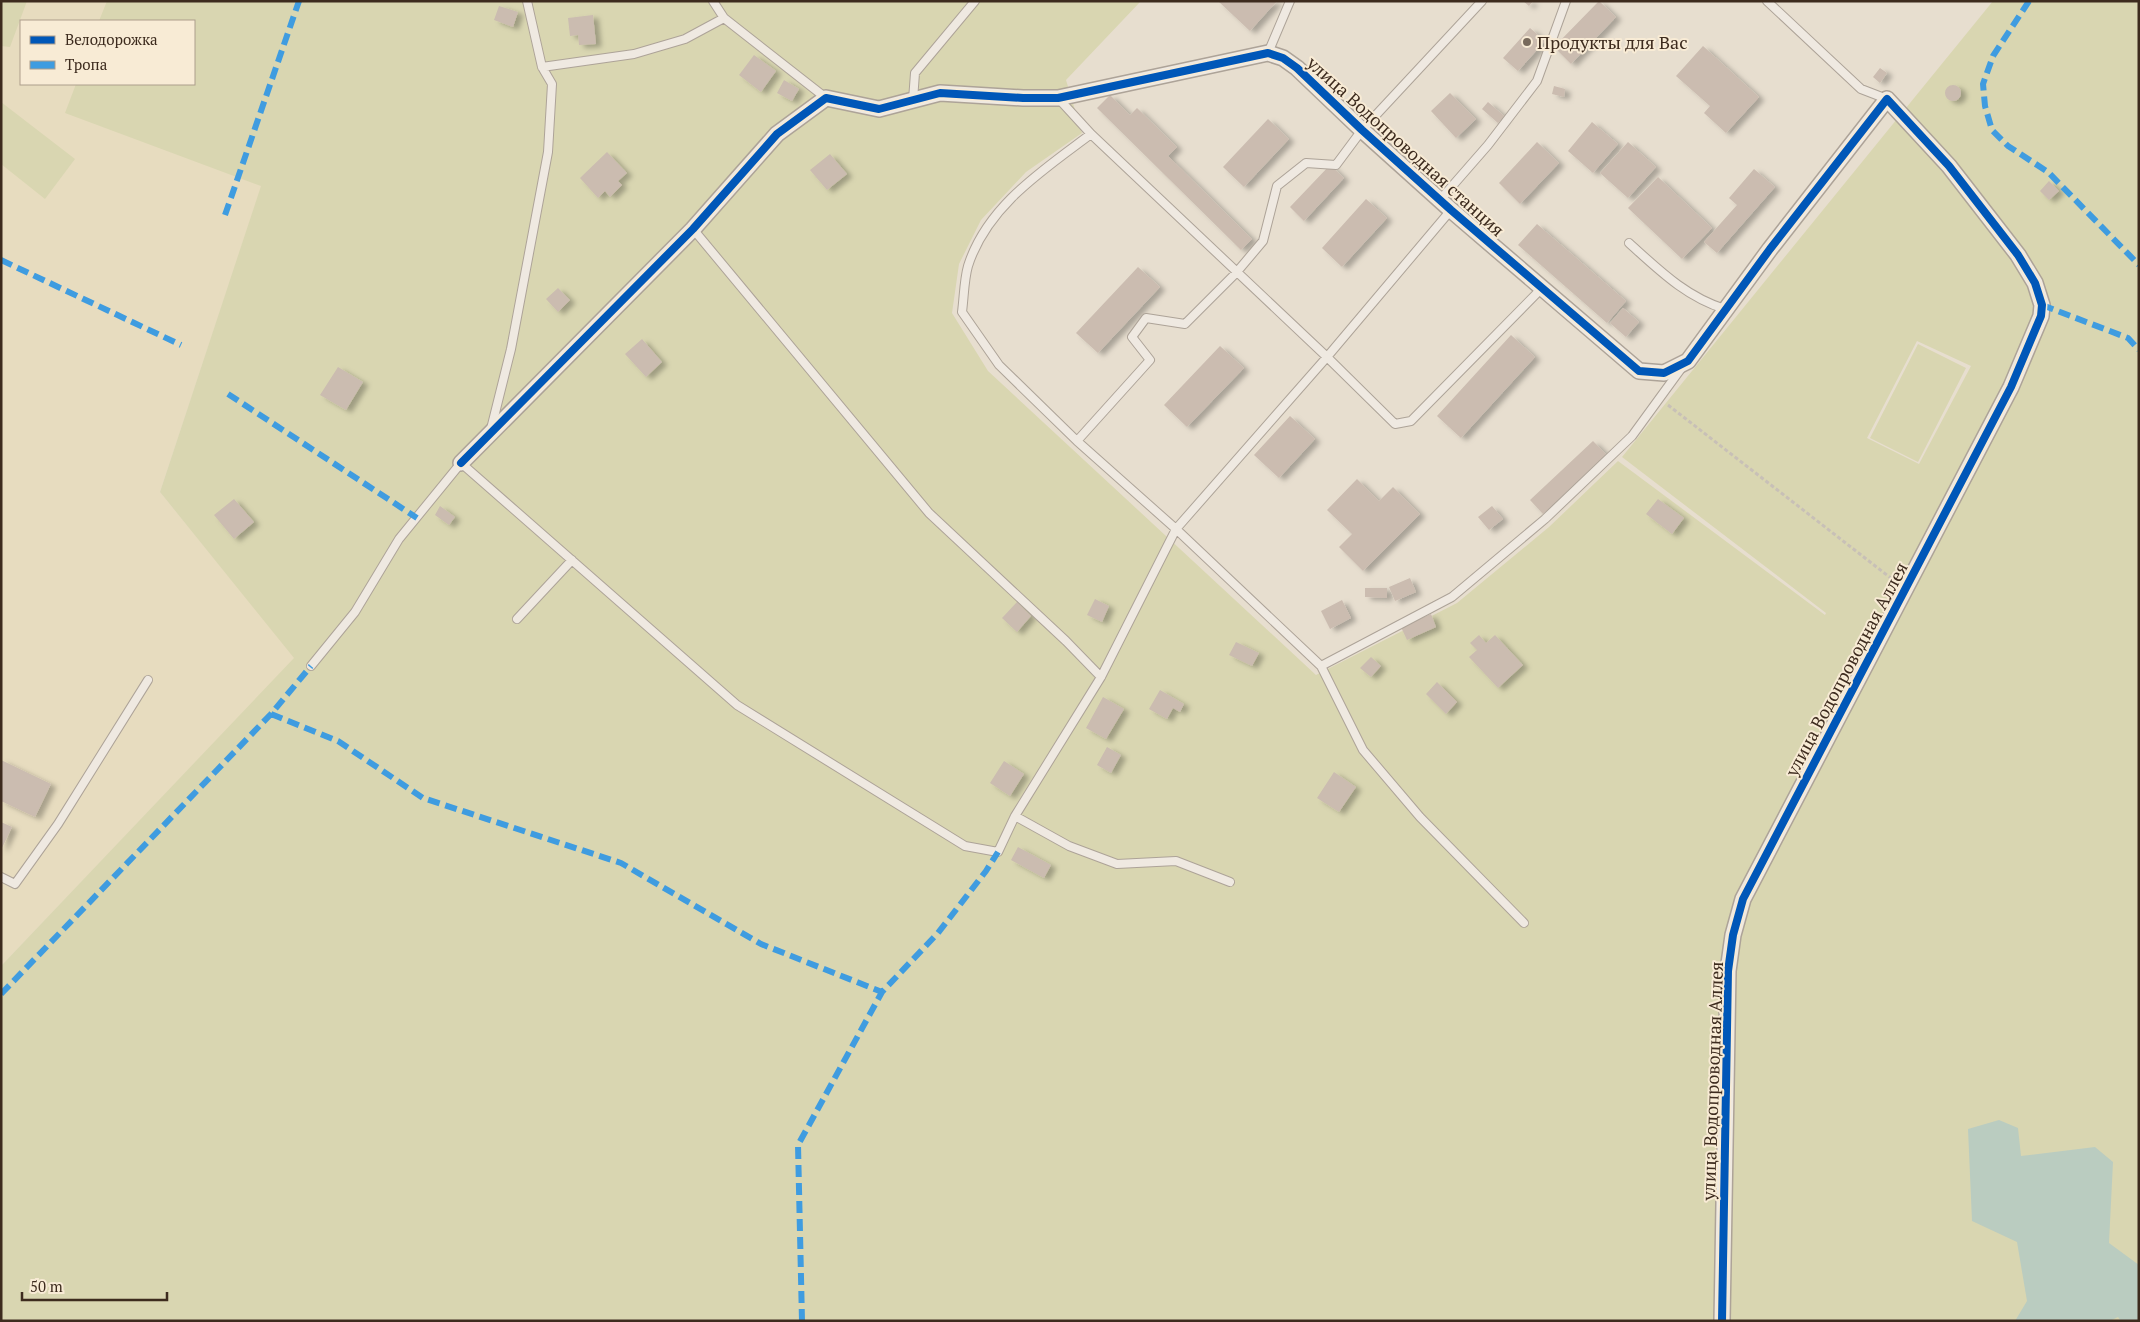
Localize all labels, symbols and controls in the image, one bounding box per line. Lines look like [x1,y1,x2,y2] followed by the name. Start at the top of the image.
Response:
[20,20,195,85] legend
[65,29,158,49] text: Велодорожка
[1537,30,1688,54] place label: Продукты для Вас
[1521,36,1533,48] marker: Продукты для Вас
[1301,50,1510,241] street label: улица Водопроводная станция
[65,54,108,74] text: Тропа
[1779,558,1913,781] street label: улица Водопроводная Аллея
[1696,961,1728,1202] street label: улица Водопроводная Аллея
[22,1270,168,1302] scale bar
[30,1276,63,1296] text: 50 m

